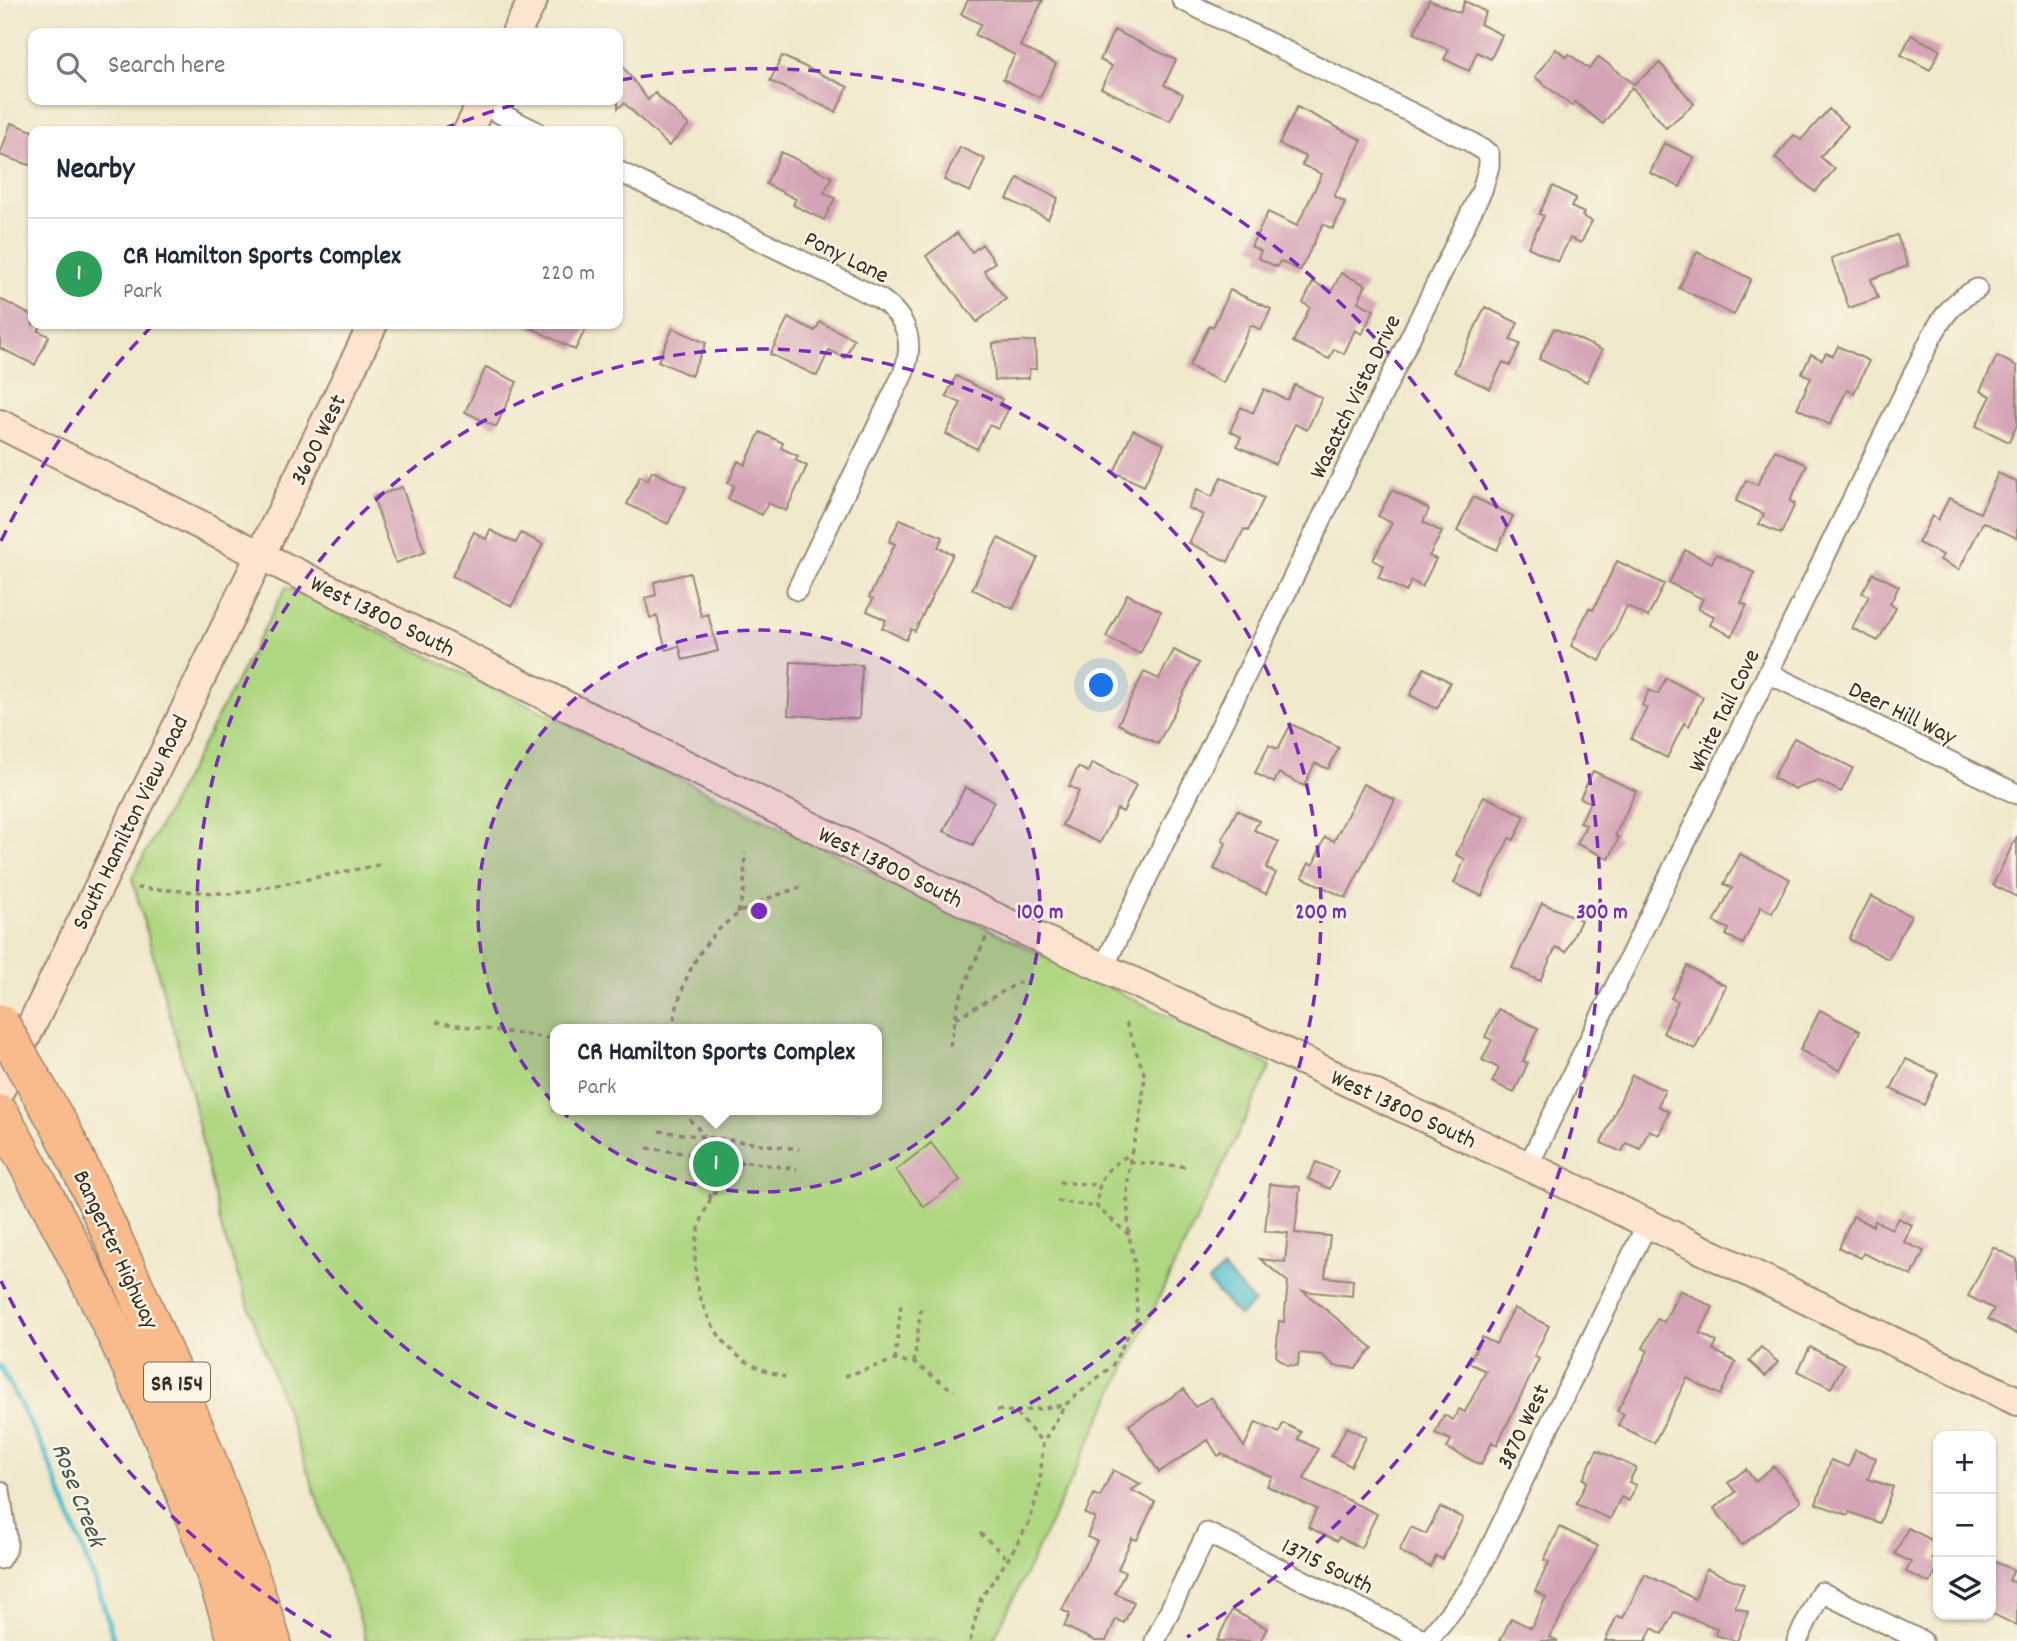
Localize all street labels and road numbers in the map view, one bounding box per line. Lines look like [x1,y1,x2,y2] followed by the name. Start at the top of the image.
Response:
[798,224,894,294] street label: Pony Lane
[1302,309,1411,485] street label: Wasatch Vista Drive
[283,389,356,492] street label: 3600 West
[303,568,460,667] street label: West 13800 South
[1681,644,1770,779] street label: White Tail Cove
[1842,674,1963,756] street label: Deer Hill Way
[65,710,199,937] street label: South Hamilton View Road
[811,819,968,918] street label: West 13800 South
[1324,1062,1481,1159] street label: West 13800 South
[62,1165,167,1337] street label: Bangerter Highway
[144,1362,210,1401] road number: SR 154
[1489,1379,1560,1476] street label: 3870 West
[1275,1531,1378,1605] street label: 13715 South

